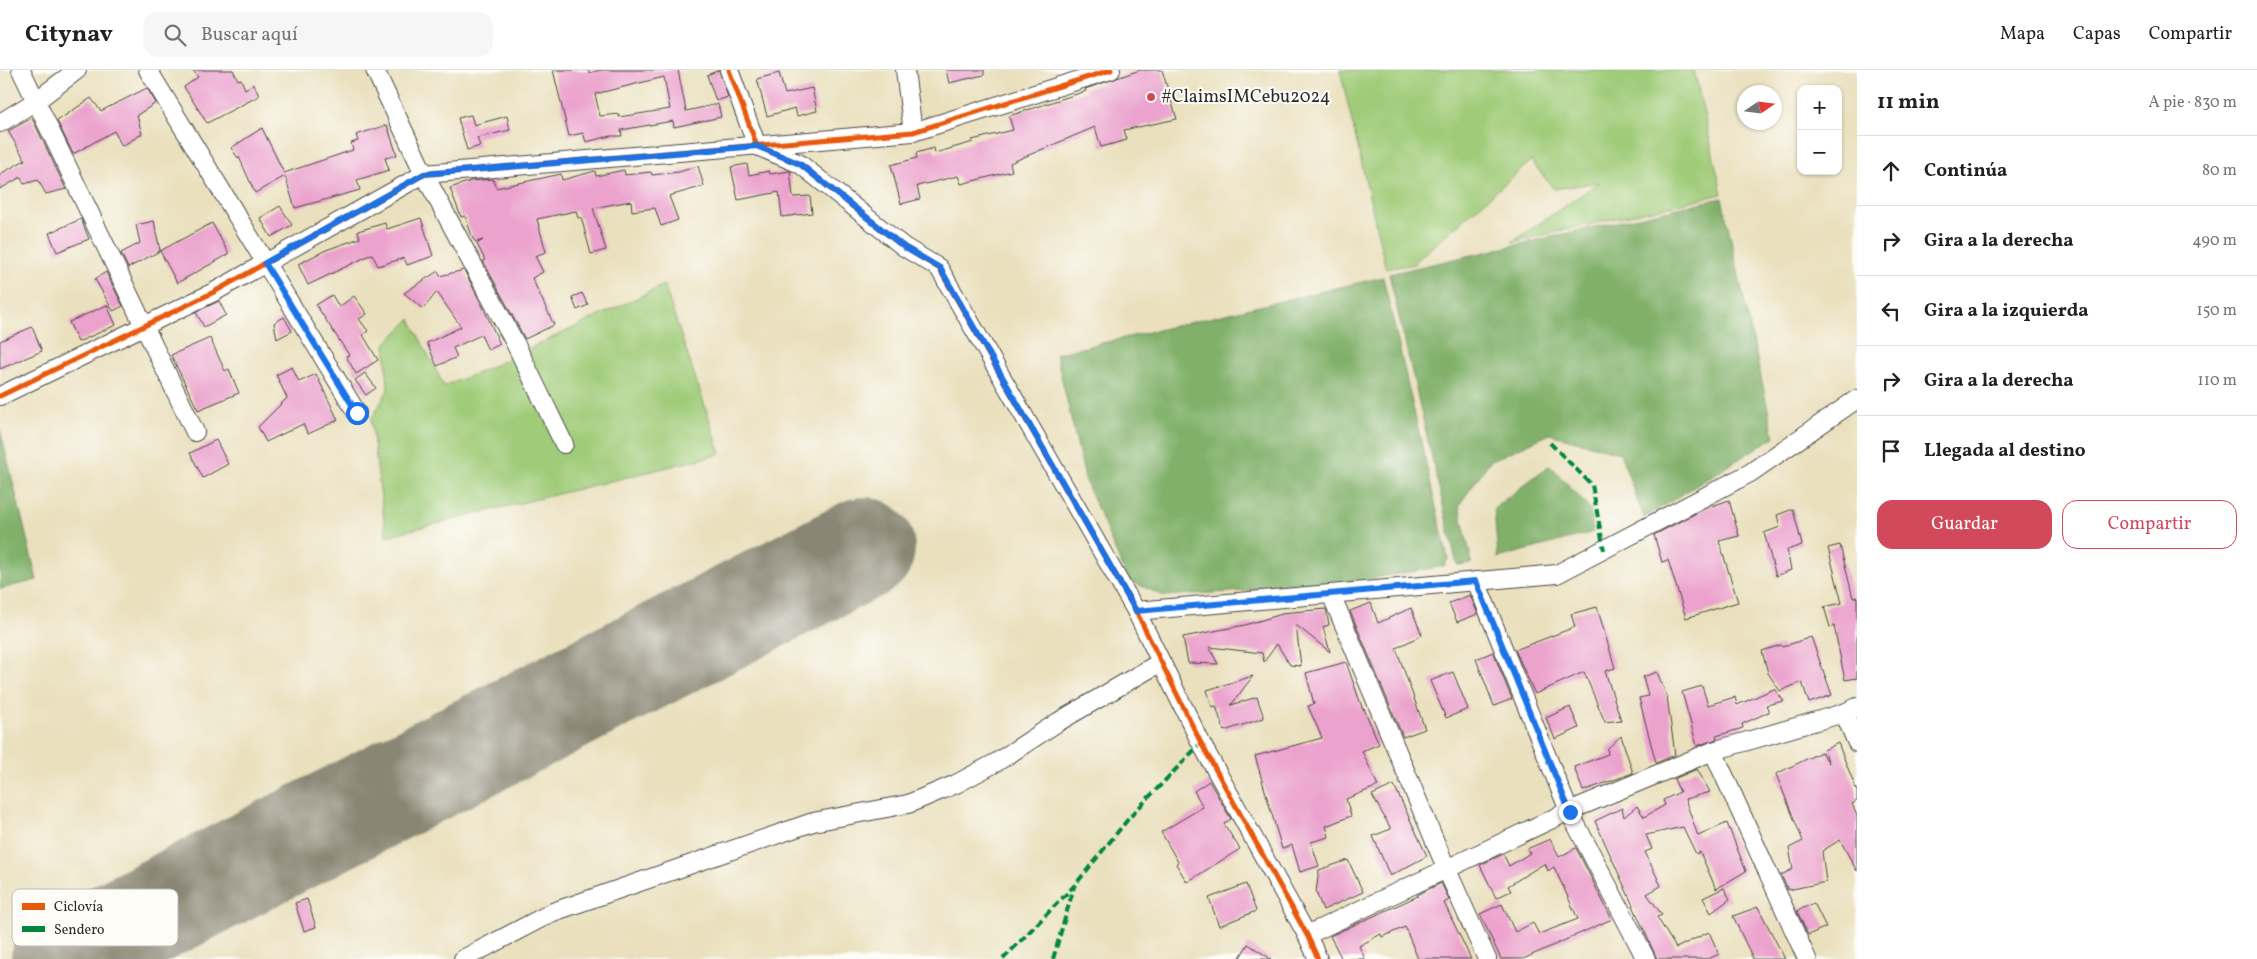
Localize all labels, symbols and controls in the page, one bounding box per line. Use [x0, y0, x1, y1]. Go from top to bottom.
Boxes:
search box [143, 12, 493, 57]
text: Citynav [25, 18, 113, 52]
icon: search [161, 21, 189, 49]
text: Buscar aquí [201, 22, 298, 48]
text: Mapa [2000, 22, 2045, 47]
text: Capas [2073, 22, 2121, 47]
text: Compartir [2149, 22, 2232, 47]
place label: #ClaimsIMCebu2024 [1161, 85, 1330, 110]
north arrow [1737, 85, 1782, 130]
map controls [1797, 85, 1842, 175]
button: + [1797, 85, 1842, 130]
text: 11 min [1877, 88, 1940, 117]
marker: #ClaimsIMCebu2024 [1145, 91, 1157, 103]
text: A pie · 830 m [2148, 92, 2237, 114]
button: − [1797, 130, 1842, 175]
icon: ahead [1877, 157, 1905, 185]
text: Continúa [1924, 158, 2007, 184]
text: 80 m [2202, 160, 2237, 182]
icon: right [1877, 227, 1905, 255]
text: Gira a la derecha [1924, 228, 2074, 254]
text: 490 m [2192, 230, 2237, 252]
icon: left [1877, 297, 1905, 325]
text: Gira a la izquierda [1924, 298, 2089, 324]
text: 150 m [2196, 300, 2237, 322]
icon: right [1877, 367, 1905, 395]
text: Gira a la derecha [1924, 368, 2074, 394]
text: 110 m [2198, 370, 2237, 392]
route start [346, 402, 369, 425]
icon: arrive [1877, 437, 1905, 465]
text: Llegada al destino [1924, 438, 2086, 464]
button: Guardar [1877, 500, 2052, 549]
button: Compartir [2062, 500, 2237, 549]
route end [1559, 801, 1582, 824]
legend [12, 889, 178, 946]
text: Ciclovía [54, 898, 103, 917]
text: Sendero [54, 921, 105, 940]

